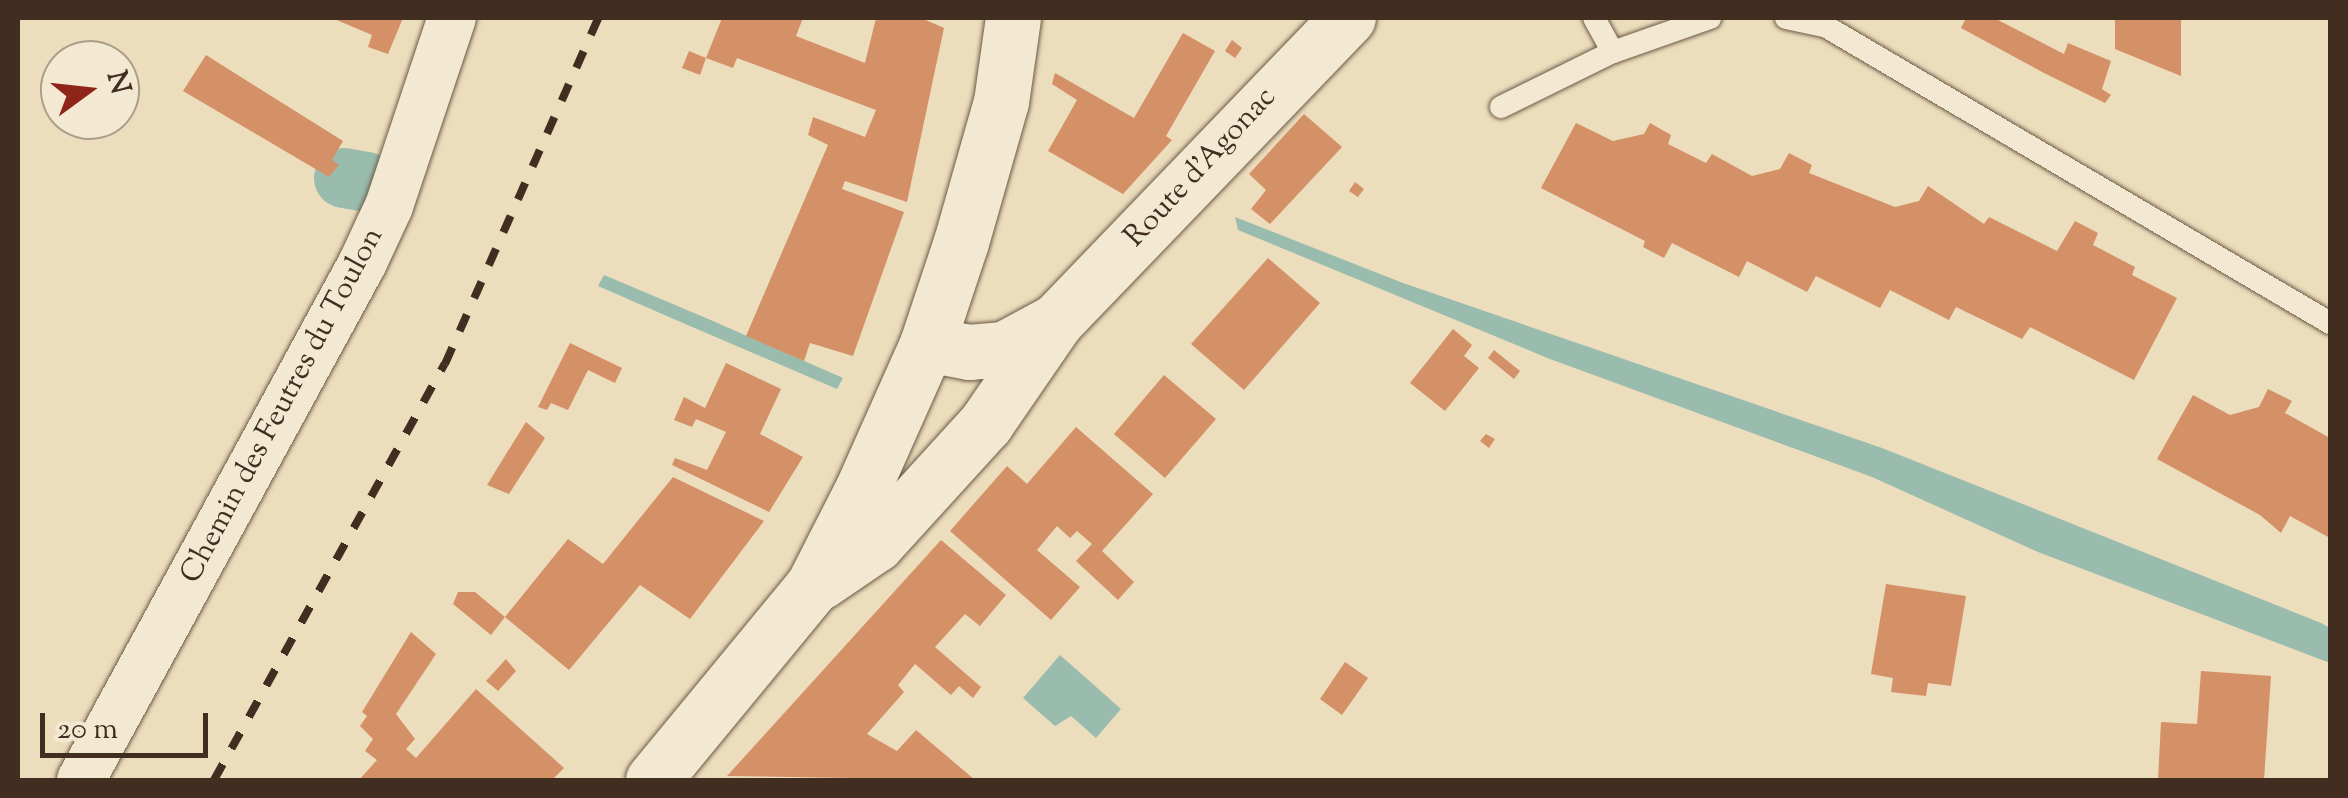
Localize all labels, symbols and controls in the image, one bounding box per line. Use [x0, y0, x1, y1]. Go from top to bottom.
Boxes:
north arrow [40, 40, 140, 140]
text: N [95, 67, 139, 99]
street label: Route d'Agonac [1118, 81, 1284, 255]
street label: Chemin des Feutres du Toulon [174, 222, 392, 590]
scale bar [45, 693, 212, 755]
text: 20 m [57, 709, 118, 752]

